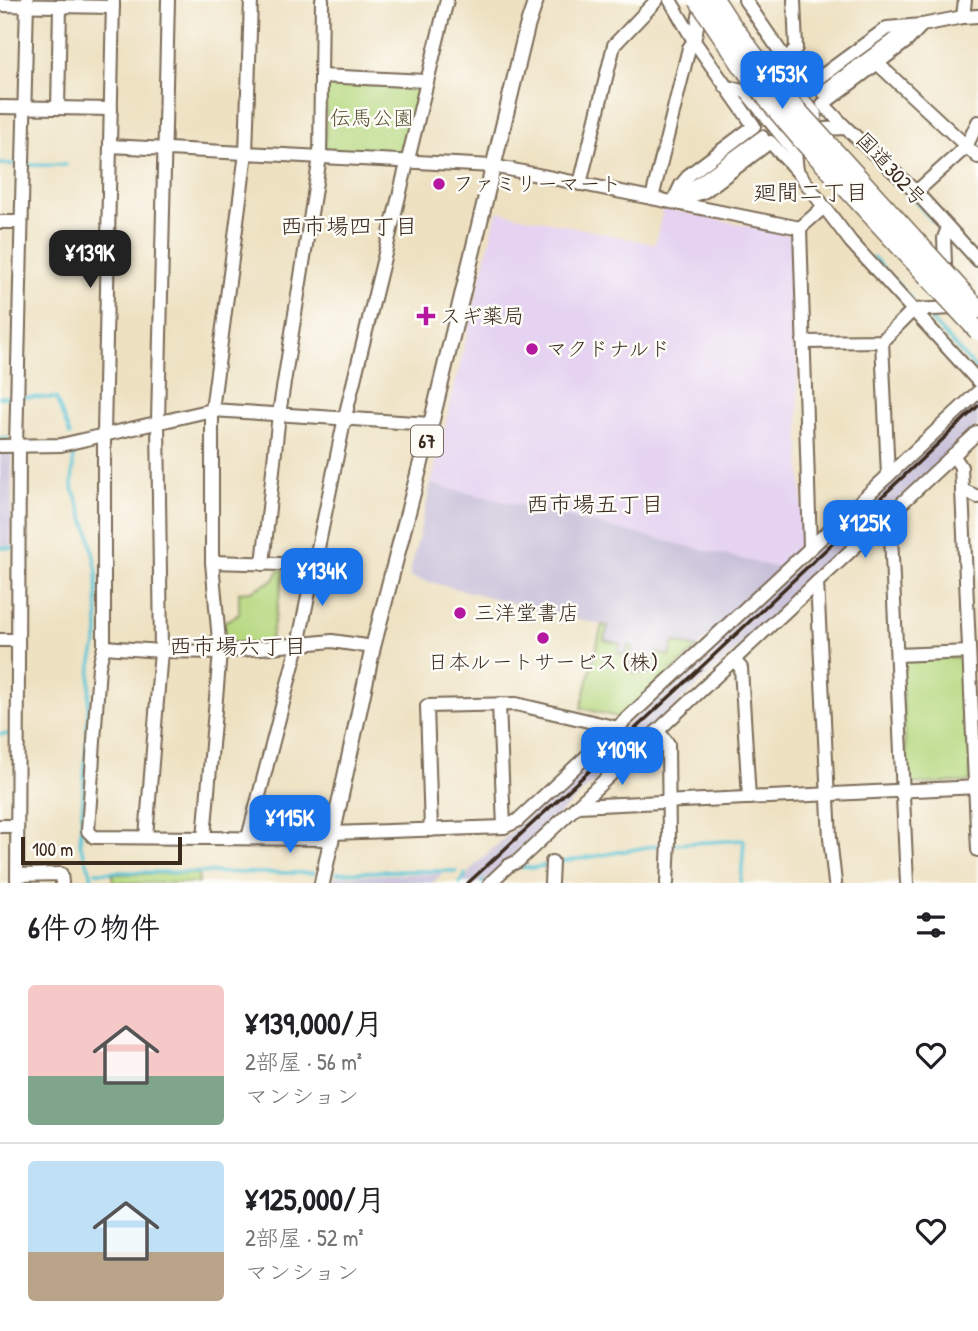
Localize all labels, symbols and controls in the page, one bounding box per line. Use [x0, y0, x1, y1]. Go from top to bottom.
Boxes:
pin: ¥153K [733, 52, 831, 111]
text: ¥153K [756, 58, 808, 89]
park label: 伝馬公園 [330, 103, 414, 132]
street label: 国道302号 [850, 125, 933, 212]
place label: ファミリーマート [453, 169, 621, 198]
marker: ファミリーマート [431, 176, 447, 192]
district label: 廻間二丁目 [754, 176, 869, 207]
district label: 西市場四丁目 [280, 210, 418, 241]
pin: ¥139K [41, 230, 139, 290]
text: ¥139K [65, 237, 115, 268]
place label: スギ薬局 [440, 301, 524, 330]
marker: スギ薬局 [418, 308, 434, 324]
place label: マクドナルド [546, 334, 670, 363]
marker: マクドナルド [524, 341, 540, 357]
road number: 67 [411, 426, 443, 456]
district label: 西市場五丁目 [526, 488, 664, 519]
pin: ¥125K [816, 500, 914, 560]
text: ¥125K [839, 507, 891, 538]
pin: ¥134K [273, 548, 371, 608]
text: ¥134K [297, 555, 347, 586]
place label: 三洋堂書店 [474, 598, 579, 627]
marker: 三洋堂書店 [452, 605, 468, 621]
district label: 西市場六丁目 [169, 630, 307, 661]
marker: 日本ルートサービス (株) [535, 630, 551, 646]
place label: 日本ルートサービス (株) [428, 647, 658, 676]
pin: ¥109K [573, 728, 671, 787]
text: ¥109K [597, 734, 647, 765]
pin: ¥115K [241, 796, 339, 855]
text: ¥115K [265, 802, 315, 833]
scale bar [21, 834, 182, 866]
text: 100 m [32, 836, 73, 862]
icon: filters [912, 906, 950, 944]
text: 6件の物件 [28, 907, 160, 947]
text: ¥139,000/月 [245, 1003, 383, 1043]
icon: home [84, 1013, 168, 1097]
icon: heart [912, 1036, 950, 1074]
text: 2部屋 · 56 m² [245, 1046, 362, 1077]
text: マンション [245, 1080, 359, 1111]
text: ¥125,000/月 [245, 1179, 386, 1219]
icon: home [84, 1189, 168, 1273]
icon: heart [912, 1212, 950, 1250]
text: 2部屋 · 52 m² [245, 1222, 364, 1253]
text: マンション [245, 1256, 359, 1287]

